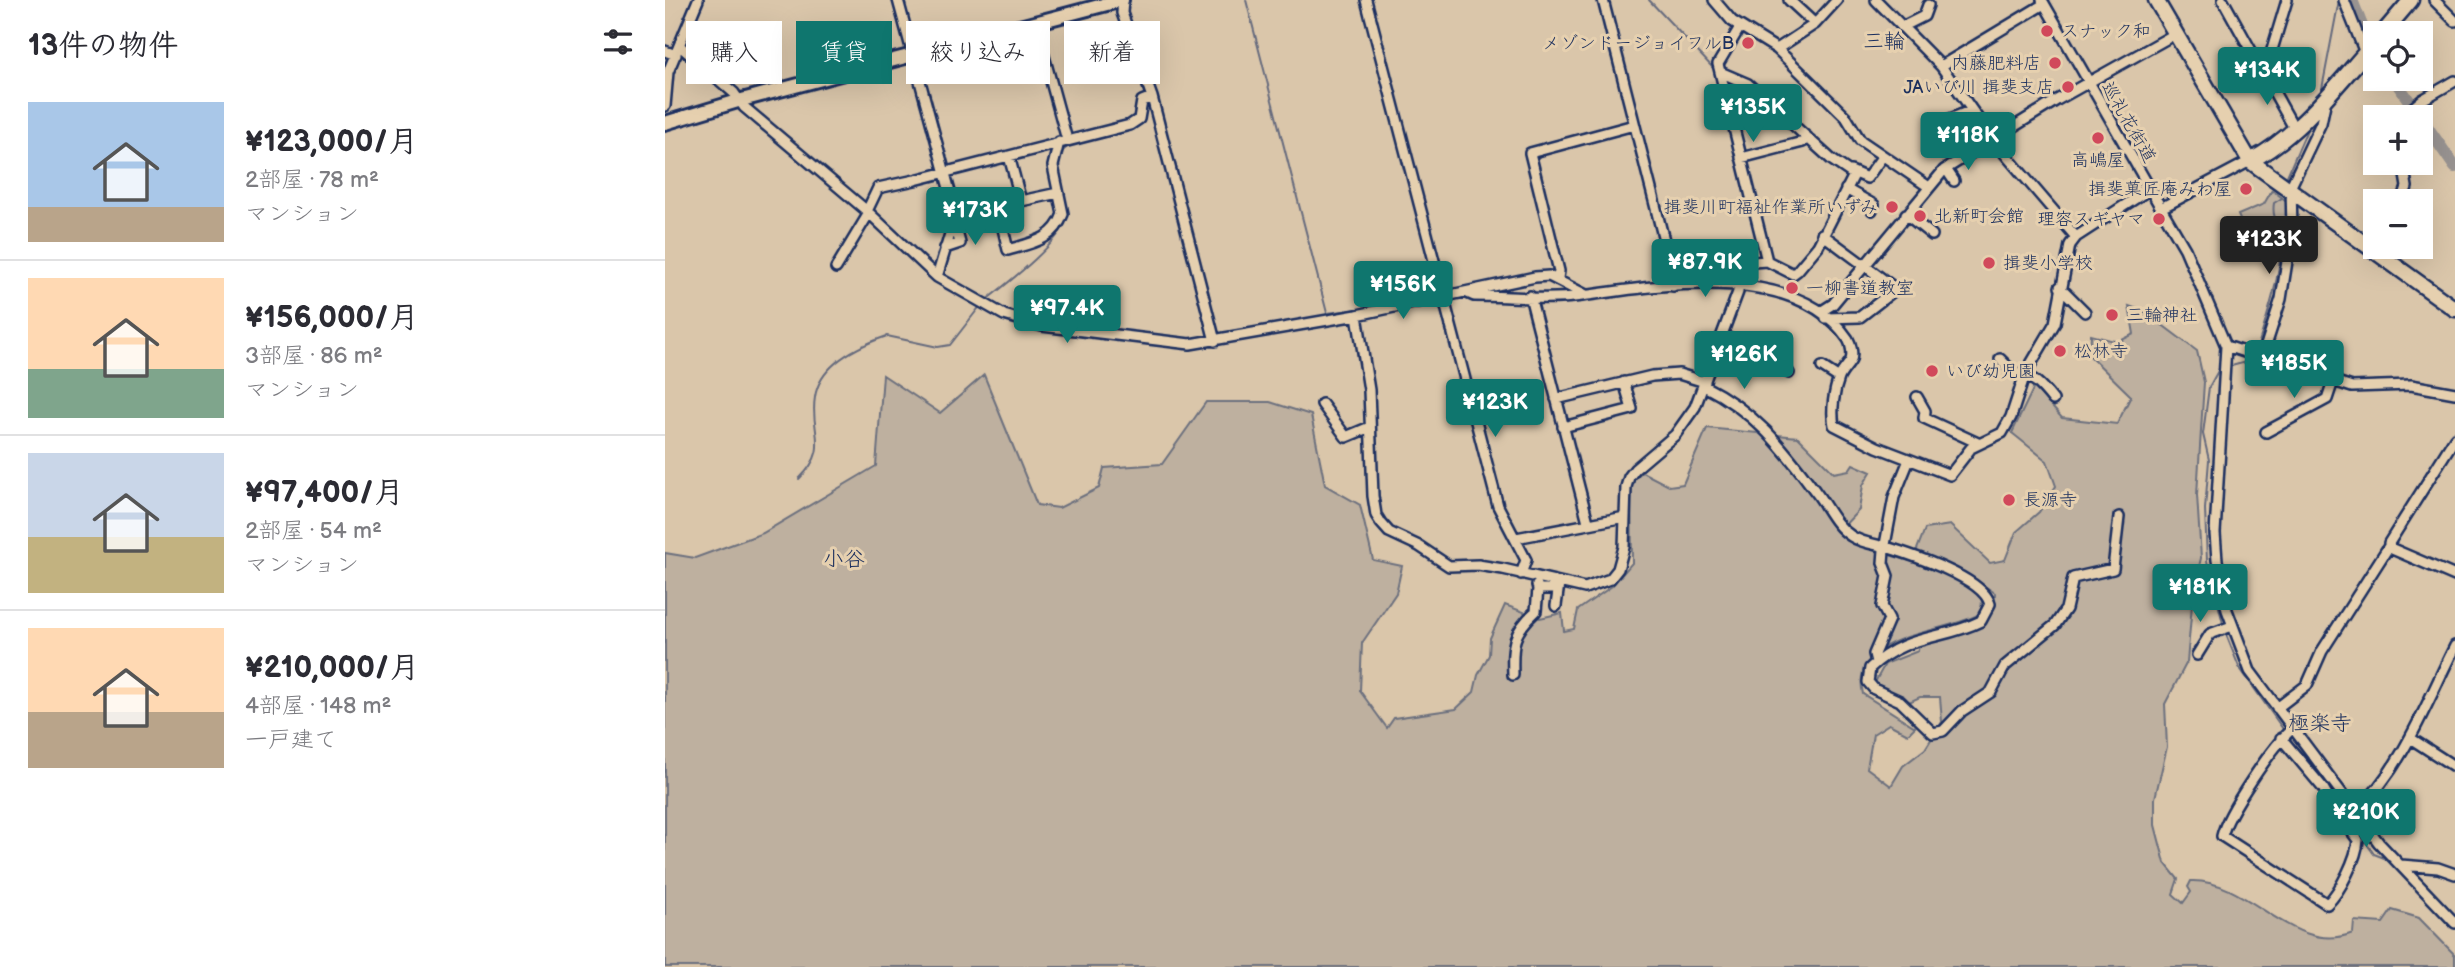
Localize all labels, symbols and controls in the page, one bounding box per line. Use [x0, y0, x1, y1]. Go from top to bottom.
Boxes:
chip: 購入 [686, 21, 782, 84]
chip: 賃貸 [796, 21, 892, 84]
chip: 絞り込み [906, 21, 1050, 84]
chip: 新着 [1064, 21, 1160, 84]
place label: スナック和 [2061, 21, 2151, 42]
map controls [2363, 21, 2433, 259]
button: locate [2363, 21, 2433, 91]
icon: filters [599, 23, 637, 61]
marker: スナック和 [2039, 23, 2055, 39]
text: 13件の物件 [28, 28, 178, 64]
district label: 三輪 [1863, 29, 1905, 54]
place label: メゾンドージョイフルB [1542, 33, 1734, 54]
marker: メゾンドージョイフルB [1740, 35, 1756, 51]
pin: ¥134K [2218, 48, 2316, 107]
place label: 内藤肥料店 [1951, 53, 2041, 74]
marker: 内藤肥料店 [2047, 55, 2063, 71]
text: ¥134K [2234, 56, 2300, 84]
place label: JAいび川 揖斐支店 [1904, 77, 2054, 98]
street label: 巡礼花街道 [2097, 78, 2160, 166]
marker: JAいび川 揖斐支店 [2060, 79, 2076, 95]
pin: ¥135K [1704, 85, 1802, 144]
text: ¥135K [1720, 93, 1786, 121]
button: + [2363, 105, 2433, 175]
pin: ¥118K [1919, 113, 2017, 172]
text: ¥118K [1937, 121, 1999, 149]
text: ¥123,000/月 [245, 124, 418, 160]
icon: home [84, 130, 168, 214]
marker: 高嶋屋 [2090, 130, 2106, 146]
place label: 高嶋屋 [2071, 150, 2125, 171]
text: 2部屋 · 78 m² [245, 166, 379, 194]
place label: 揖斐菓匠庵みわ屋 [2088, 179, 2232, 200]
marker: 揖斐菓匠庵みわ屋 [2238, 181, 2254, 197]
pin: ¥173K [926, 188, 1024, 247]
button: − [2363, 189, 2433, 259]
text: ¥173K [942, 196, 1008, 224]
place label: 揖斐川町福祉作業所いずみ [1663, 197, 1878, 218]
marker: 揖斐川町福祉作業所いずみ [1884, 199, 1900, 215]
text: マンション [245, 200, 359, 228]
place label: 北新町会館 [1934, 206, 2024, 227]
marker: 北新町会館 [1912, 208, 1928, 224]
place label: 理容スギヤマ [2037, 209, 2145, 230]
marker: 理容スギヤマ [2151, 211, 2167, 227]
pin: ¥123K [2220, 216, 2318, 276]
text: ¥123K [2236, 225, 2302, 253]
pin: ¥87.9K [1648, 240, 1762, 299]
text: ¥87.9K [1668, 248, 1742, 276]
place label: 揖斐小学校 [2003, 253, 2093, 274]
marker: 揖斐小学校 [1981, 255, 1997, 271]
pin: ¥156K [1354, 262, 1452, 321]
text: ¥156K [1370, 270, 1436, 298]
place label: 一柳書道教室 [1806, 278, 1914, 299]
marker: 一柳書道教室 [1784, 280, 1800, 296]
pin: ¥97.4K [1010, 286, 1124, 345]
text: ¥97.4K [1030, 294, 1104, 322]
text: ¥156,000/月 [245, 300, 419, 336]
place label: 三輪神社 [2126, 305, 2198, 326]
icon: home [84, 306, 168, 390]
marker: 三輪神社 [2104, 307, 2120, 323]
pin: ¥126K [1695, 332, 1793, 391]
text: ¥126K [1710, 340, 1778, 368]
pin: ¥185K [2245, 340, 2343, 400]
place label: 松林寺 [2074, 341, 2128, 362]
text: 3部屋 · 86 m² [245, 342, 383, 370]
marker: 松林寺 [2052, 343, 2068, 359]
text: ¥185K [2261, 349, 2327, 377]
place label: いび幼児園 [1946, 361, 2036, 382]
marker: いび幼児園 [1924, 363, 1940, 379]
text: マンション [245, 376, 359, 404]
pin: ¥123K [1446, 380, 1544, 439]
text: ¥123K [1462, 388, 1528, 416]
text: ¥97,400/月 [245, 475, 404, 511]
icon: home [84, 481, 168, 565]
place label: 長源寺 [2023, 490, 2077, 511]
marker: 長源寺 [2001, 492, 2017, 508]
text: 2部屋 · 54 m² [245, 517, 382, 545]
district label: 小谷 [823, 547, 865, 572]
text: マンション [245, 551, 359, 579]
pin: ¥181K [2151, 564, 2249, 624]
text: ¥181K [2169, 573, 2231, 601]
text: ¥210,000/月 [245, 650, 419, 686]
icon: home [84, 656, 168, 740]
text: 4部屋 · 148 m² [245, 692, 392, 720]
district label: 極楽寺 [2289, 711, 2352, 736]
text: 一戸建て [245, 726, 337, 754]
pin: ¥210K [2317, 790, 2415, 849]
text: ¥210K [2332, 798, 2400, 826]

